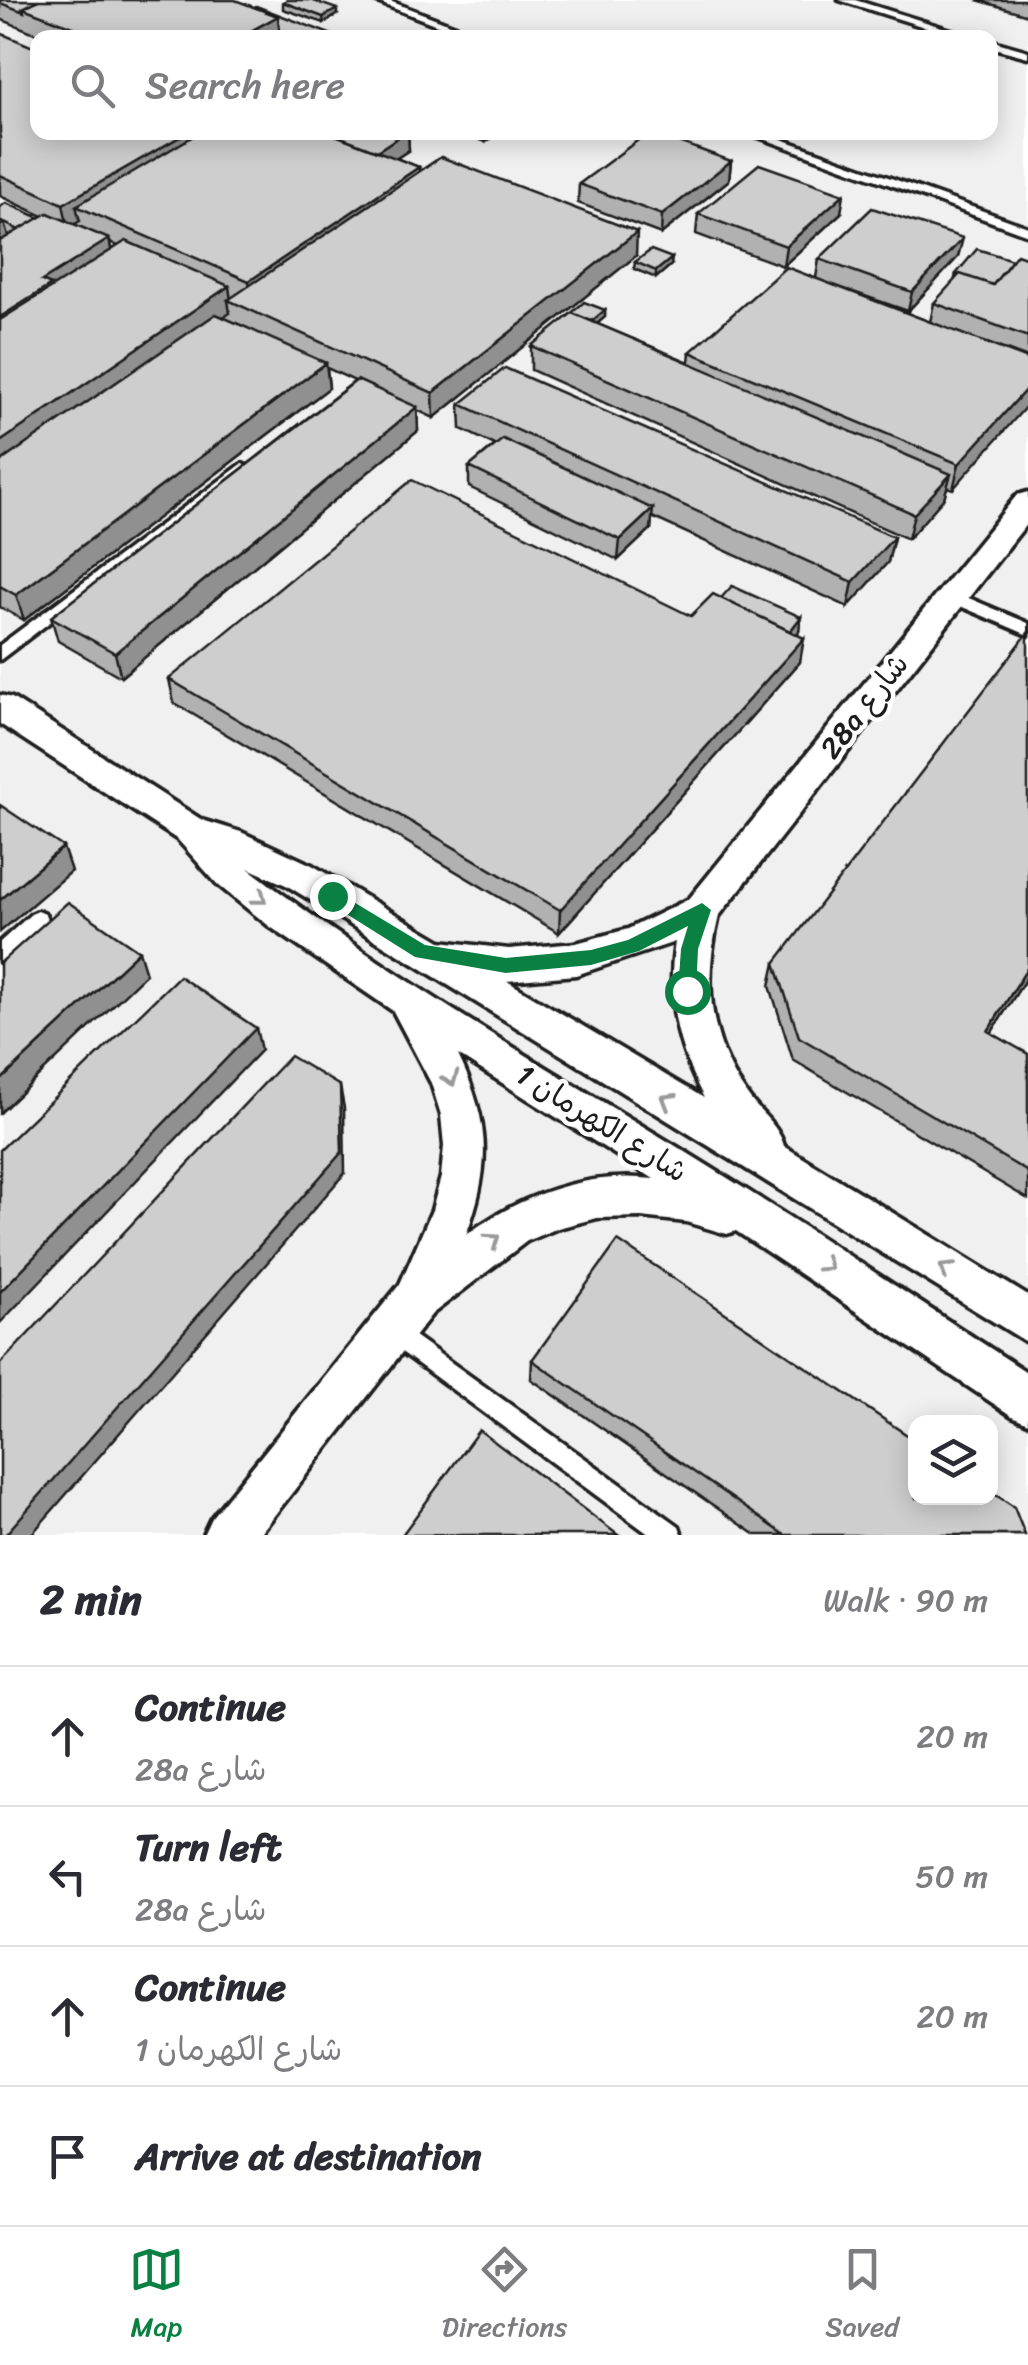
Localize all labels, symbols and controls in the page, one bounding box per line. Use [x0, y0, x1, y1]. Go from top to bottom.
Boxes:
search box [30, 30, 998, 140]
text: Search here [145, 52, 345, 119]
icon: search [65, 58, 120, 113]
street label: 28a شارع [805, 641, 923, 771]
route end [310, 874, 356, 920]
one-way arrow [248, 886, 266, 904]
route start [665, 969, 711, 1015]
street label: شارع الكهرمان 1 [505, 1049, 699, 1197]
one-way arrow [439, 1069, 459, 1087]
one-way arrow [661, 1093, 679, 1112]
one-way arrow [482, 1234, 501, 1252]
one-way arrow [814, 1253, 833, 1271]
one-way arrow [938, 1263, 956, 1282]
map controls [908, 1415, 998, 1505]
button: layers [908, 1415, 998, 1505]
text: 2 min [40, 1563, 142, 1637]
text: Walk · 90 m [823, 1572, 988, 1629]
text: Continue [135, 1674, 286, 1741]
text: 20 m [916, 1708, 988, 1765]
icon: ahead [40, 1709, 95, 1764]
text: 28a شارع [135, 1741, 266, 1798]
text: Turn left [135, 1814, 281, 1881]
text: 50 m [915, 1848, 988, 1905]
icon: left [40, 1849, 95, 1904]
text: 28a شارع [135, 1881, 266, 1938]
text: Continue [135, 1954, 286, 2021]
text: 20 m [916, 1988, 988, 2045]
icon: ahead [40, 1989, 95, 2044]
text: شارع الكهرمان 1 [135, 2021, 342, 2078]
text: Arrive at destination [135, 2123, 482, 2190]
icon: arrive [40, 2129, 95, 2184]
tab: Map [129, 2242, 184, 2351]
tab: Directions [442, 2242, 567, 2351]
tab: Saved [825, 2242, 899, 2351]

